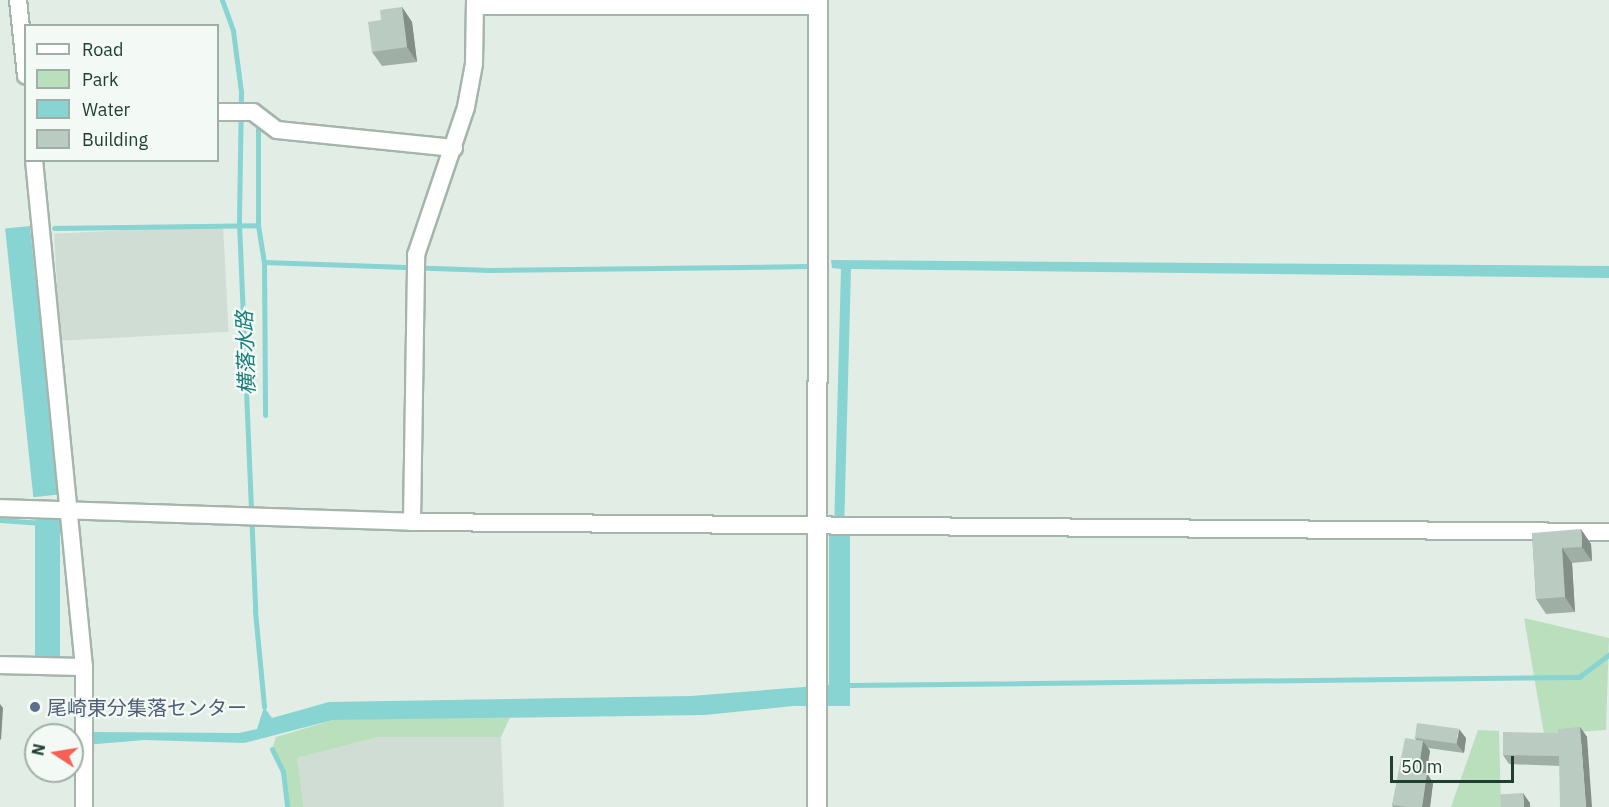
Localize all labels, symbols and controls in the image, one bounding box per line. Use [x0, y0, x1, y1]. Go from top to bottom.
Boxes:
legend [24, 24, 219, 162]
text: Road [82, 38, 123, 61]
text: Park [82, 68, 118, 91]
text: Water [82, 98, 130, 121]
text: Building [82, 128, 148, 151]
water label: 横落水路 [231, 311, 259, 395]
place label: 尾崎東分集落センター [47, 695, 247, 719]
marker: 尾崎東分集落センター [28, 700, 42, 714]
north arrow [24, 723, 84, 783]
text: N [27, 742, 49, 757]
scale bar [1393, 744, 1518, 782]
text: 50 m [1401, 755, 1443, 778]

